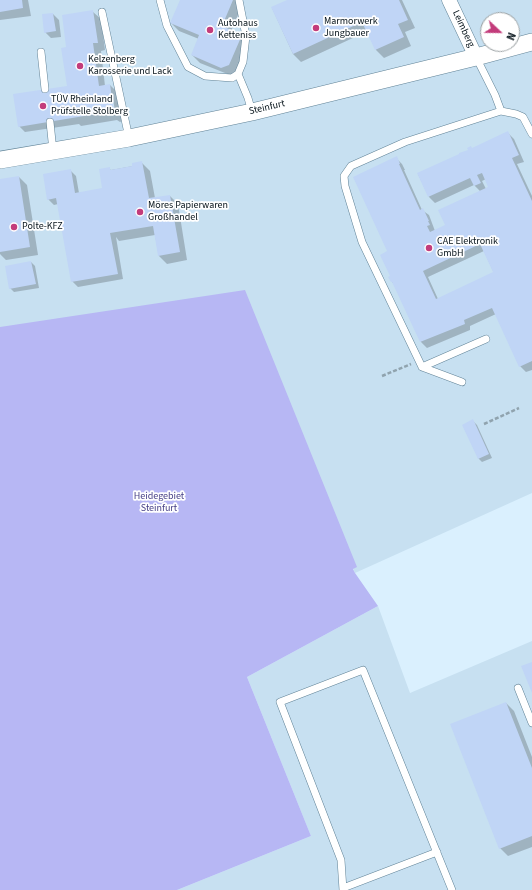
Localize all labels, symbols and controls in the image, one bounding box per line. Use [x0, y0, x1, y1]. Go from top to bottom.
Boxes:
street label: Leimberg [449, 9, 477, 49]
north arrow [480, 12, 520, 52]
place label: Marmorwerk Jungbauer [324, 16, 378, 40]
place label: Autohaus Ketteniss [218, 18, 258, 42]
marker: Marmorwerk Jungbauer [311, 23, 321, 33]
marker: Autohaus Ketteniss [205, 25, 215, 35]
text: N [502, 30, 519, 43]
place label: Kelzenberg Karosserie und Lack [88, 54, 172, 78]
marker: Kelzenberg Karosserie und Lack [75, 61, 85, 71]
place label: TÜV Rheinland Prüfstelle Stolberg [51, 94, 128, 118]
street label: Steinfurt [248, 98, 286, 118]
marker: TÜV Rheinland Prüfstelle Stolberg [38, 101, 48, 111]
place label: Möres Papierwaren Großhandel [148, 200, 228, 224]
marker: Möres Papierwaren Großhandel [135, 207, 145, 217]
place label: Polte-KFZ [22, 221, 63, 233]
marker: Polte-KFZ [9, 222, 19, 232]
place label: CAE Elektronik GmbH [437, 236, 498, 260]
marker: CAE Elektronik GmbH [424, 243, 434, 253]
park label: Heidegebiet Steinfurt [134, 491, 184, 514]

